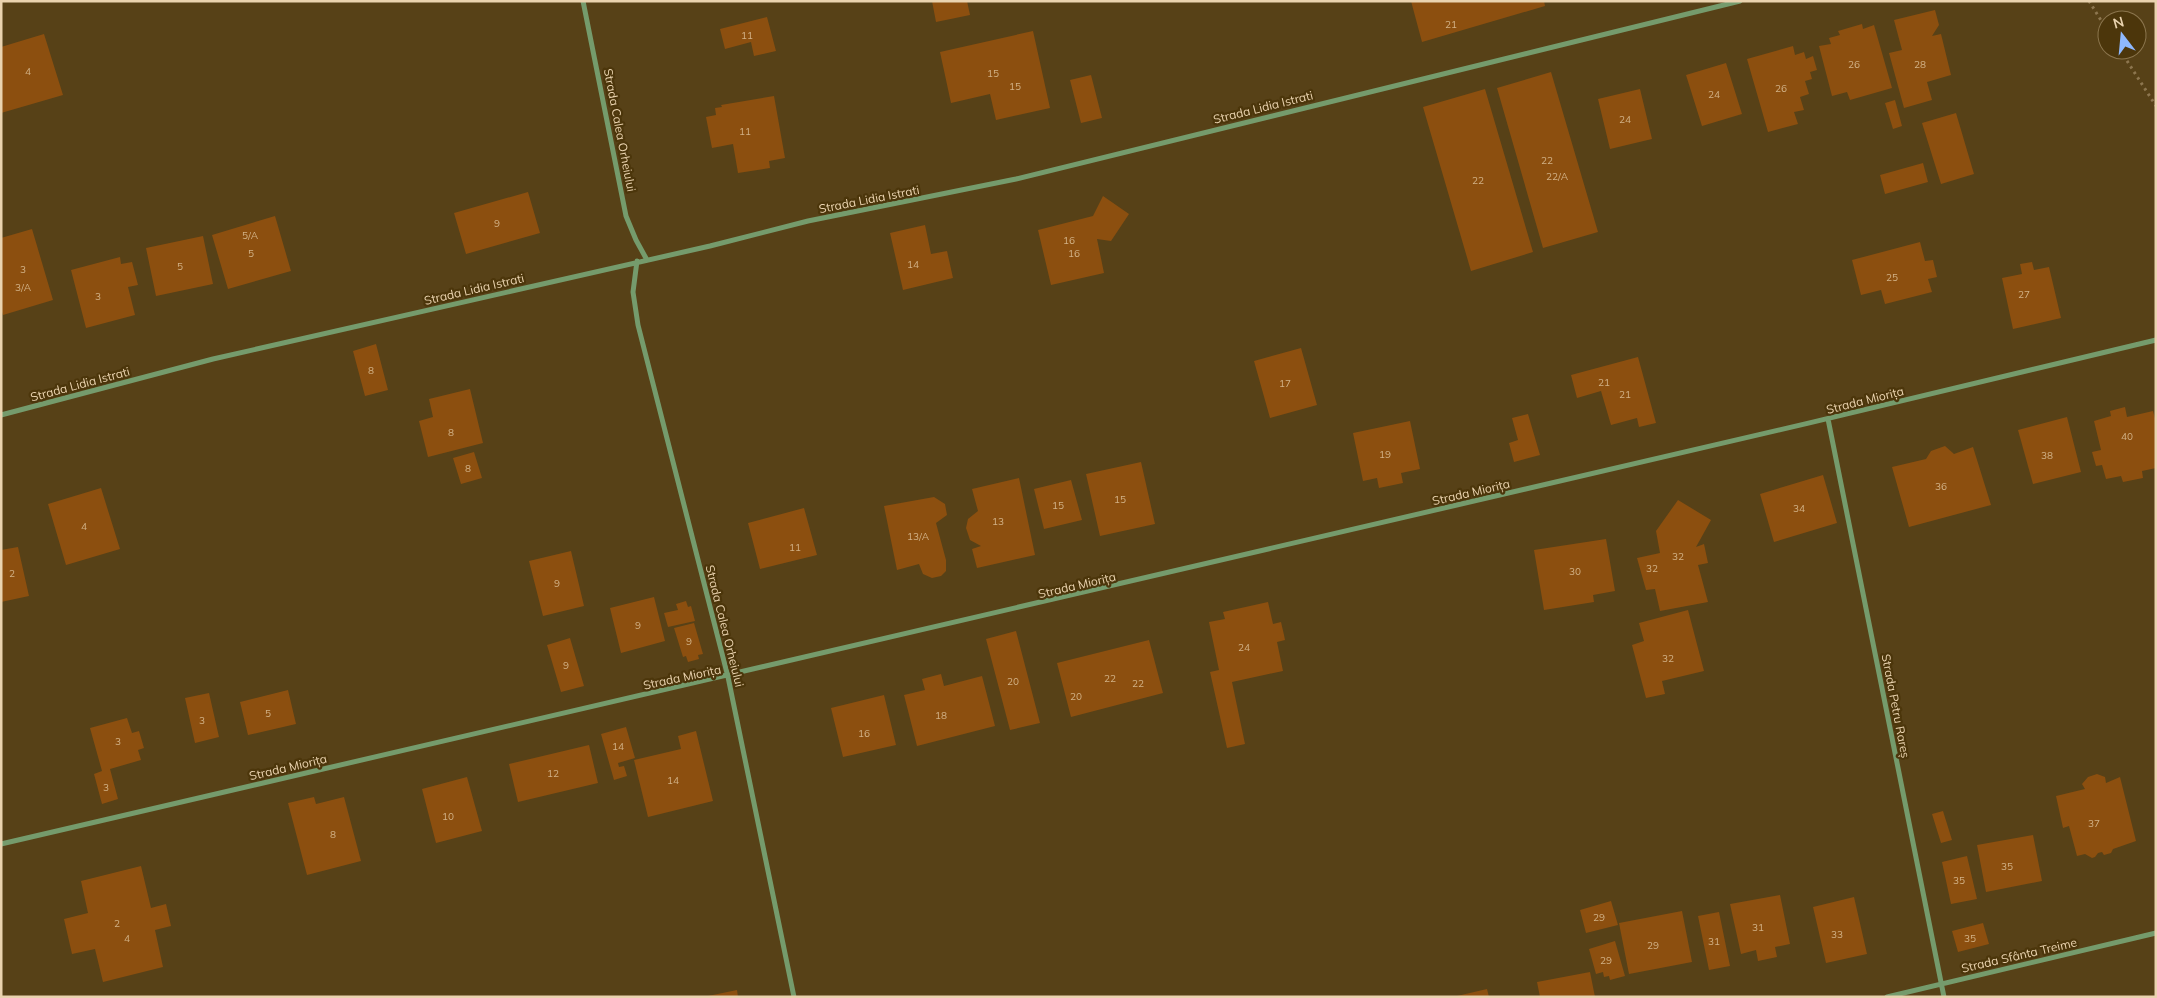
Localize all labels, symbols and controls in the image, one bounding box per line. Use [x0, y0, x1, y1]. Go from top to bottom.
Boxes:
north arrow [2097, 10, 2147, 60]
text: N [2111, 12, 2126, 33]
house number: 21 [1445, 18, 1457, 31]
house number: 11 [741, 29, 753, 42]
house number: 26 [1848, 58, 1860, 71]
house number: 28 [1914, 58, 1926, 71]
house number: 4 [25, 65, 31, 78]
street label: Strada Calea Orheiului [601, 67, 639, 193]
house number: 15 [987, 67, 999, 80]
house number: 15 [1009, 80, 1021, 93]
house number: 26 [1775, 82, 1787, 95]
street label: Strada Lidia Istrati [1212, 87, 1315, 127]
house number: 24 [1708, 88, 1720, 101]
house number: 24 [1619, 113, 1631, 126]
house number: 11 [739, 125, 751, 138]
house number: 22 [1541, 154, 1553, 167]
house number: 22/A [1546, 170, 1569, 183]
house number: 22 [1472, 174, 1484, 187]
street label: Strada Lidia Istrati [817, 182, 921, 216]
house number: 9 [494, 217, 500, 230]
house number: 5/A [242, 229, 259, 242]
house number: 16 [1063, 234, 1075, 247]
house number: 5 [248, 247, 254, 260]
house number: 16 [1068, 247, 1080, 260]
house number: 14 [907, 258, 919, 271]
house number: 5 [177, 260, 183, 273]
house number: 3 [20, 263, 26, 276]
street label: Strada Lidia Istrati [423, 270, 526, 308]
house number: 25 [1886, 271, 1898, 284]
house number: 3/A [15, 281, 32, 294]
house number: 27 [2018, 288, 2030, 301]
house number: 3 [95, 290, 101, 303]
street label: Strada Lidia Istrati [29, 363, 131, 404]
house number: 8 [368, 364, 374, 377]
house number: 21 [1598, 376, 1610, 389]
house number: 17 [1279, 377, 1291, 390]
street label: Strada Miorița [1825, 383, 1906, 418]
house number: 21 [1619, 388, 1631, 401]
house number: 8 [448, 426, 454, 439]
house number: 40 [2121, 430, 2133, 443]
house number: 19 [1379, 448, 1391, 461]
house number: 38 [2041, 449, 2053, 462]
house number: 8 [465, 462, 471, 475]
street label: Strada Miorița [1431, 476, 1512, 509]
house number: 36 [1935, 480, 1947, 493]
house number: 15 [1114, 493, 1126, 506]
house number: 15 [1052, 499, 1064, 512]
house number: 34 [1793, 502, 1805, 515]
house number: 13 [992, 515, 1004, 528]
house number: 4 [81, 520, 87, 533]
house number: 13/A [907, 530, 930, 543]
house number: 11 [789, 541, 801, 554]
house number: 32 [1672, 550, 1684, 563]
house number: 32 [1646, 562, 1658, 575]
street label: Strada Calea Orheiului [703, 563, 747, 689]
house number: 30 [1569, 565, 1581, 578]
house number: 2 [9, 567, 15, 580]
street label: Strada Miorița [1037, 569, 1118, 602]
house number: 9 [554, 577, 560, 590]
house number: 9 [635, 619, 641, 632]
house number: 9 [686, 635, 692, 648]
house number: 24 [1238, 641, 1250, 654]
house number: 32 [1662, 652, 1674, 665]
street label: Strada Petru Rareș [1878, 653, 1913, 759]
house number: 9 [563, 659, 569, 672]
street label: Strada Miorița [642, 661, 723, 694]
house number: 22 [1104, 672, 1116, 685]
house number: 20 [1007, 675, 1019, 688]
house number: 22 [1132, 677, 1144, 690]
house number: 20 [1070, 690, 1082, 703]
house number: 5 [265, 707, 271, 720]
house number: 18 [935, 709, 947, 722]
house number: 3 [199, 714, 205, 727]
house number: 16 [858, 727, 870, 740]
house number: 3 [115, 735, 121, 748]
house number: 14 [612, 740, 624, 753]
street label: Strada Miorița [248, 751, 329, 784]
house number: 12 [547, 767, 559, 780]
house number: 14 [667, 774, 679, 787]
house number: 3 [103, 781, 109, 794]
house number: 10 [442, 810, 454, 823]
house number: 37 [2088, 817, 2100, 830]
house number: 8 [330, 828, 336, 841]
house number: 35 [2001, 860, 2013, 873]
house number: 35 [1953, 874, 1965, 887]
house number: 29 [1593, 911, 1605, 924]
house number: 2 [114, 917, 120, 930]
house number: 31 [1752, 921, 1764, 934]
house number: 33 [1831, 928, 1843, 941]
house number: 4 [124, 932, 130, 945]
house number: 35 [1964, 932, 1976, 945]
street label: Strada Sfânta Treime [1960, 934, 2078, 976]
house number: 31 [1708, 935, 1720, 948]
house number: 29 [1647, 939, 1659, 952]
house number: 29 [1600, 954, 1612, 967]

